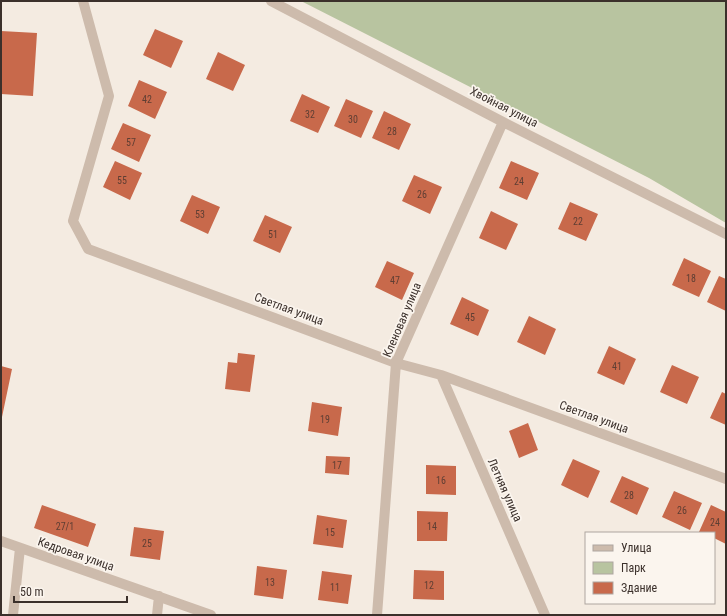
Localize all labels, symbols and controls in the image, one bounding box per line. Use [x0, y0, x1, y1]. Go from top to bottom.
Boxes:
street label: Хвойная улица [468, 84, 540, 130]
house number: 42 [142, 94, 152, 105]
house number: 32 [305, 109, 315, 120]
house number: 30 [348, 114, 358, 125]
house number: 28 [387, 126, 397, 137]
house number: 57 [126, 137, 136, 148]
house number: 55 [117, 175, 127, 186]
house number: 24 [514, 176, 524, 187]
house number: 26 [417, 189, 427, 200]
house number: 53 [195, 209, 205, 220]
house number: 22 [573, 216, 583, 227]
house number: 51 [268, 229, 278, 240]
house number: 18 [686, 273, 696, 284]
house number: 47 [390, 275, 400, 286]
street label: Кленовая улица [380, 280, 424, 360]
street label: Светлая улица [253, 290, 326, 328]
house number: 45 [465, 312, 475, 323]
house number: 41 [612, 361, 622, 372]
street label: Светлая улица [558, 398, 631, 436]
house number: 19 [320, 414, 330, 425]
street label: Летняя улица [485, 456, 525, 524]
house number: 17 [332, 460, 342, 471]
house number: 16 [436, 475, 446, 486]
house number: 28 [624, 490, 634, 501]
house number: 26 [677, 505, 687, 516]
house number: 24 [710, 517, 720, 528]
house number: 27/1 [56, 521, 74, 532]
house number: 14 [427, 521, 437, 532]
house number: 15 [325, 527, 335, 538]
legend [585, 532, 715, 604]
street label: Кедровая улица [36, 534, 116, 574]
house number: 25 [142, 538, 152, 549]
text: Улица [621, 541, 652, 555]
text: Парк [621, 561, 646, 575]
house number: 13 [265, 577, 275, 588]
scale bar [14, 578, 127, 604]
house number: 12 [424, 580, 434, 591]
text: Здание [621, 581, 658, 595]
house number: 11 [330, 582, 340, 593]
text: 50 m [20, 585, 44, 599]

